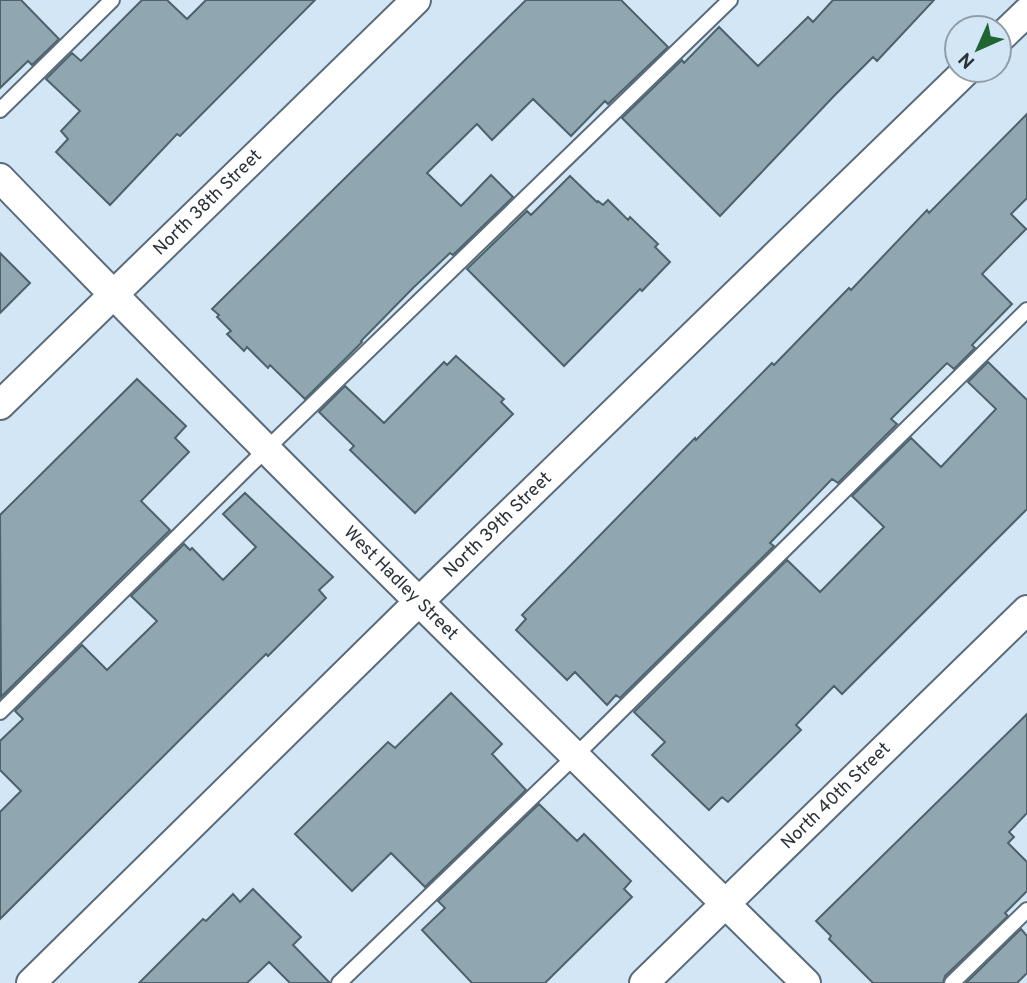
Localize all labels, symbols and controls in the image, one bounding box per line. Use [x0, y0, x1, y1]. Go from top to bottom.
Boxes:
north arrow [943, 14, 1013, 84]
text: N [954, 46, 981, 73]
street label: North 38th Street [149, 145, 267, 261]
street label: North 39th Street [439, 467, 557, 583]
street label: West Hadley Street [338, 521, 463, 645]
street label: North 40th Street [776, 738, 896, 855]

